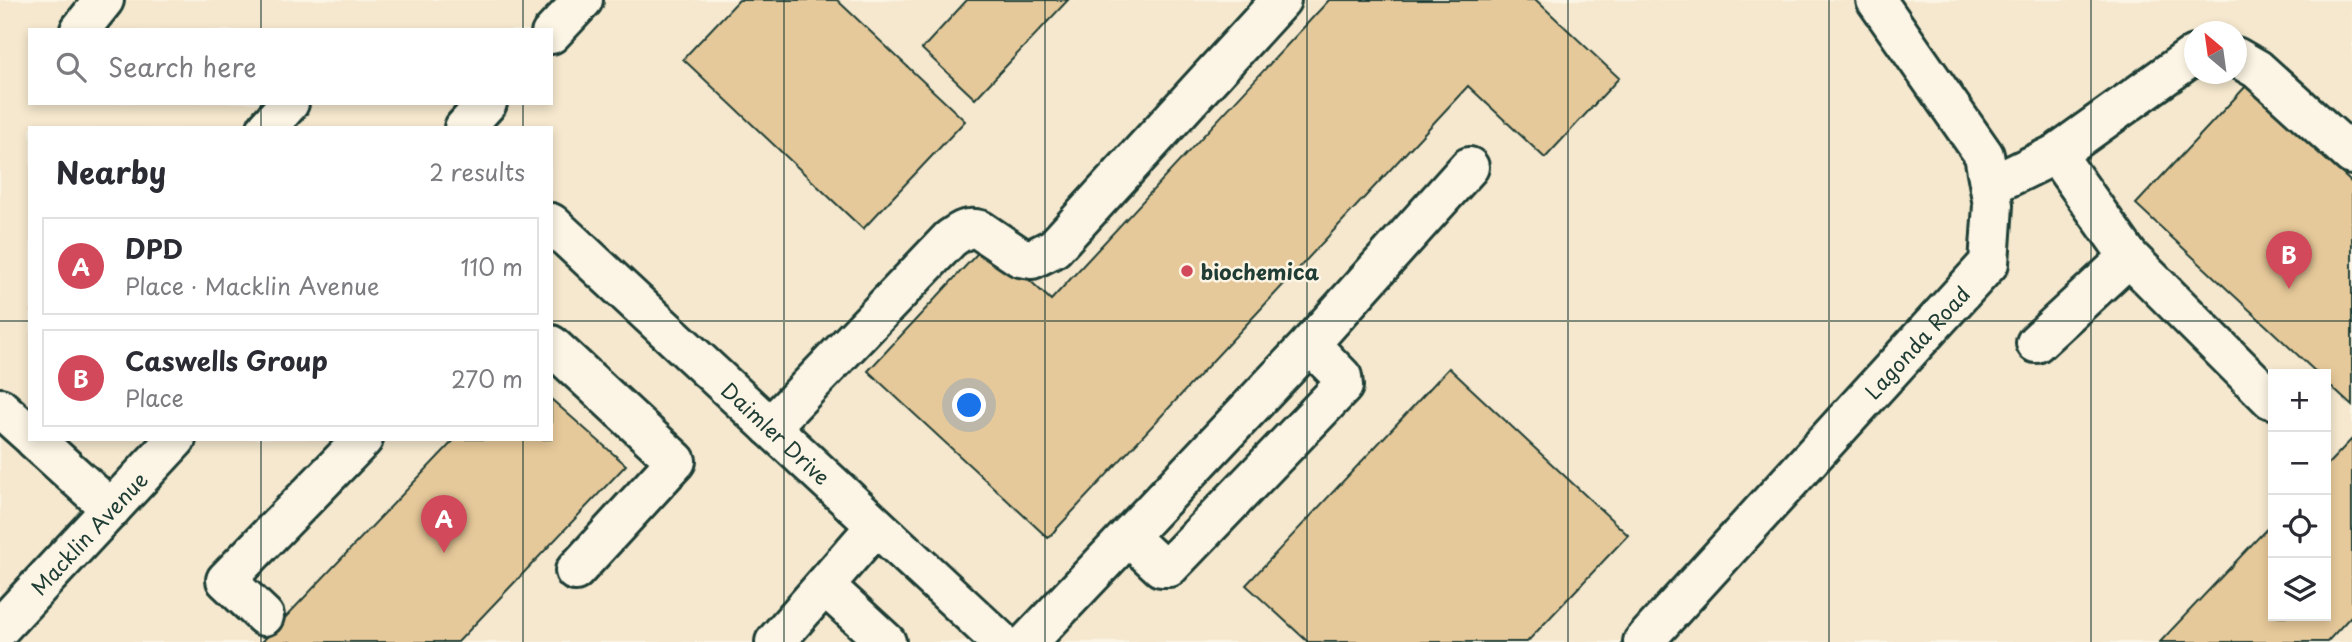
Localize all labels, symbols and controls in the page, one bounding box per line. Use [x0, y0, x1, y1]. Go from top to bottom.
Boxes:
north arrow [2184, 21, 2247, 84]
search box [28, 28, 553, 105]
text: Search here [108, 47, 257, 86]
icon: search [52, 48, 90, 86]
text: Nearby [56, 149, 166, 194]
text: 2 results [429, 154, 525, 189]
text: DPD [125, 229, 183, 268]
pin: B [2266, 231, 2312, 289]
text: A [72, 249, 90, 284]
text: 110 m [461, 249, 523, 284]
place label: biochemica [1201, 255, 1320, 287]
marker: biochemica [1179, 263, 1195, 279]
text: Place · Macklin Avenue [125, 268, 379, 303]
street label: Lagonda Road [1857, 278, 1977, 406]
text: Caswells Group [125, 341, 328, 380]
text: B [73, 361, 89, 396]
text: 270 m [451, 361, 523, 396]
map controls [2268, 369, 2331, 621]
button: + [2268, 369, 2331, 432]
street label: Daimler Drive [715, 374, 838, 492]
text: Place [125, 380, 184, 415]
your location [952, 388, 986, 422]
button: − [2268, 432, 2331, 495]
street label: Macklin Avenue [23, 464, 154, 602]
pin: A [421, 495, 467, 553]
button: locate [2268, 495, 2331, 558]
button: layers [2268, 558, 2331, 621]

